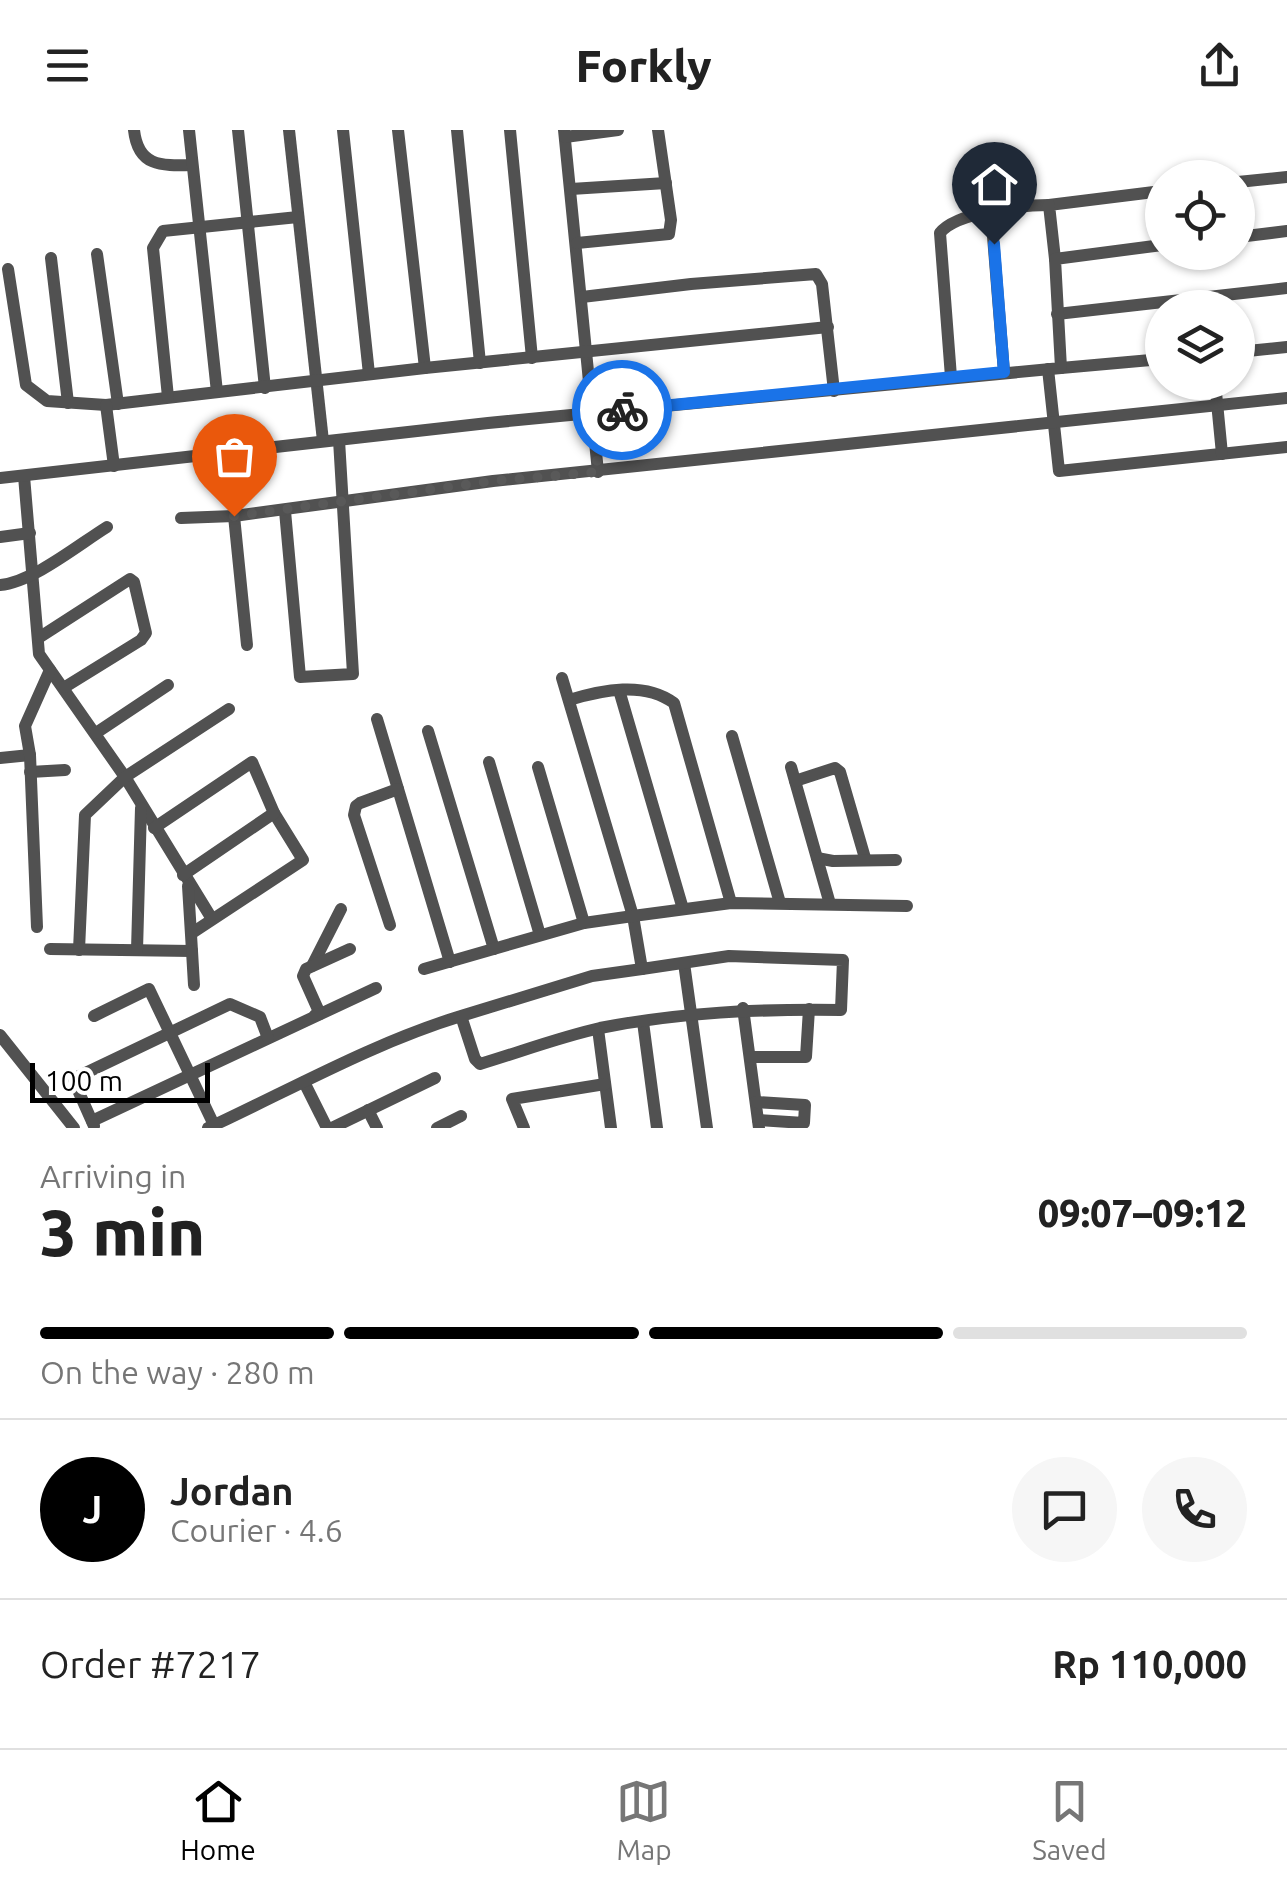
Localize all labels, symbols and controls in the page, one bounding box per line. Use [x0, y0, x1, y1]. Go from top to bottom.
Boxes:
icon: menu [40, 38, 95, 93]
icon: share [1192, 38, 1247, 93]
text: Forkly [575, 40, 712, 91]
pin [952, 142, 1037, 245]
icon: home [967, 157, 1022, 212]
map controls [1145, 160, 1255, 400]
button: locate [1145, 160, 1255, 270]
button: layers [1145, 290, 1255, 400]
courier [572, 360, 672, 460]
icon: bike [595, 383, 650, 438]
pin [192, 414, 277, 517]
icon: bag [207, 429, 262, 484]
scale bar [30, 1058, 210, 1103]
text: 100 m [45, 1065, 123, 1096]
text: Arriving in [40, 1158, 186, 1194]
text: 09:07–09:12 [1038, 1192, 1247, 1234]
text: 3 min [40, 1195, 205, 1268]
text: On the way · 280 m [40, 1354, 315, 1390]
button: chat [1012, 1457, 1117, 1562]
button: phone [1142, 1457, 1247, 1562]
text: Jordan [170, 1470, 294, 1512]
text: J [83, 1488, 102, 1530]
text: Courier · 4.6 [170, 1512, 343, 1548]
text: Order #7217 [40, 1643, 261, 1685]
text: Rp 110,000 [1052, 1643, 1247, 1685]
tab: Home [180, 1774, 256, 1865]
tab: Map [616, 1774, 672, 1865]
tab: Saved [1032, 1774, 1107, 1865]

